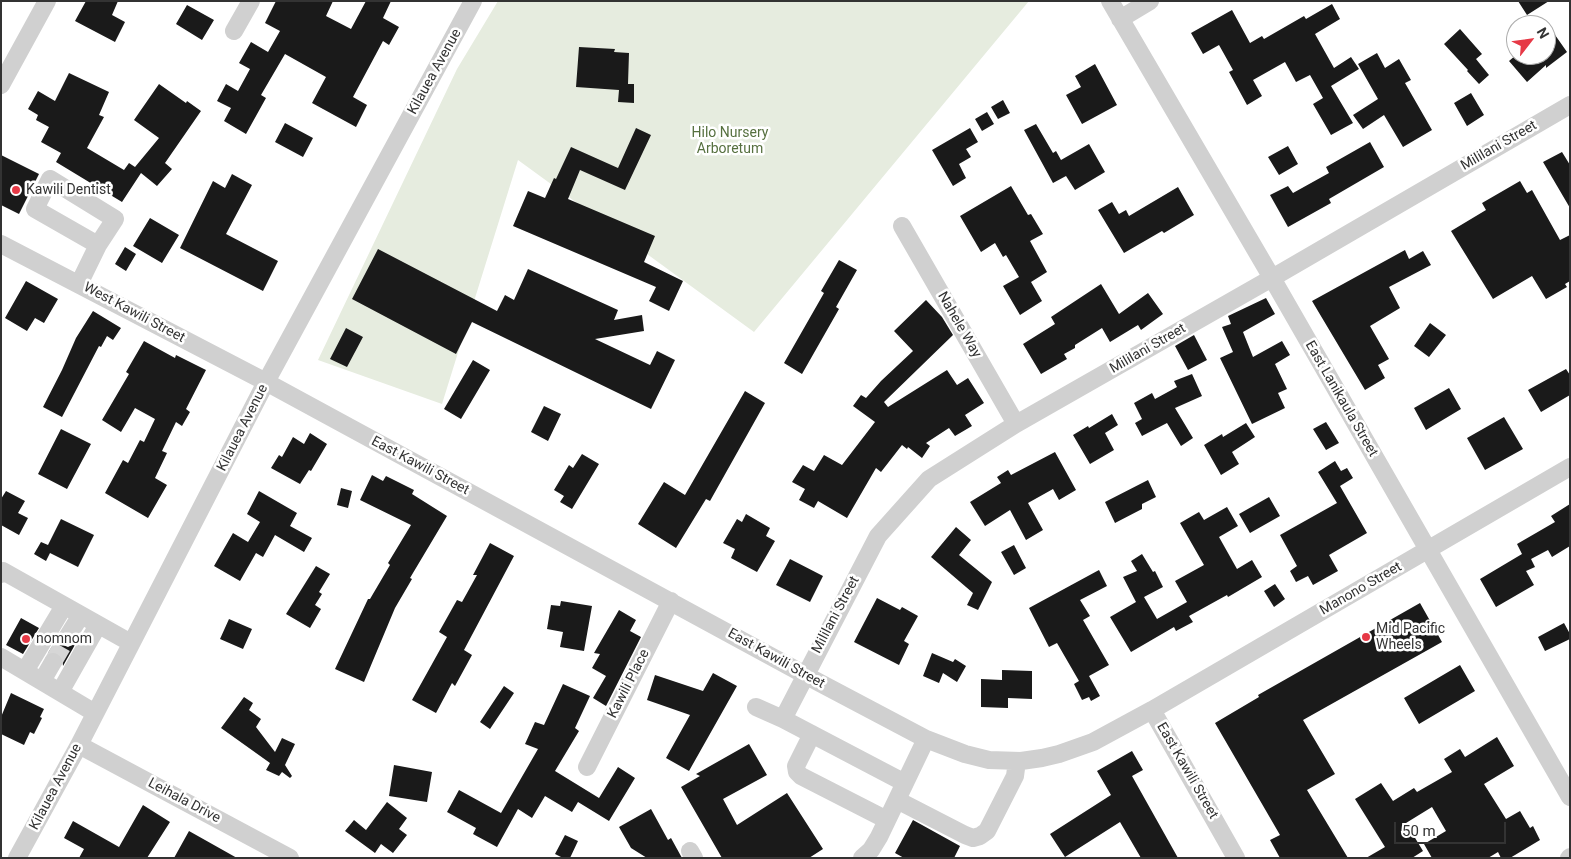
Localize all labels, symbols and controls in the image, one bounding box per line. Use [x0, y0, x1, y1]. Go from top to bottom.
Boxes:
north arrow [1506, 15, 1556, 65]
text: N [1534, 25, 1553, 41]
street label: Kilauea Avenue [405, 26, 465, 118]
street label: Mililani Street [1458, 117, 1540, 175]
park label: Hilo Nursery Arboretum [692, 125, 768, 158]
place label: Kawili Dentist [26, 182, 111, 198]
marker: Kawili Dentist [10, 184, 22, 196]
street label: West Kawili Street [80, 279, 188, 347]
street label: Nahele Way [933, 289, 985, 361]
street label: Mililani Street [1107, 320, 1189, 378]
street label: East Lanikaula Street [1301, 338, 1381, 460]
street label: Kilauea Avenue [214, 382, 272, 474]
street label: East Kawili Street [368, 433, 472, 499]
street label: Manono Street [1317, 559, 1405, 619]
street label: Mililani Street [809, 574, 863, 656]
place label: Mid Pacific Wheels [1376, 621, 1445, 654]
street label: East Kawili Street [725, 625, 827, 693]
place label: nomnom [36, 631, 92, 647]
marker: Mid Pacific Wheels [1360, 631, 1372, 643]
marker: nomnom [20, 633, 32, 645]
street label: Kawili Place [604, 647, 654, 721]
street label: East Kawili Street [1153, 720, 1221, 822]
street label: Kilauea Avenue [26, 741, 86, 833]
street label: Leihala Drive [145, 775, 223, 827]
scale bar [1396, 812, 1508, 844]
text: 50 m [1402, 822, 1436, 840]

